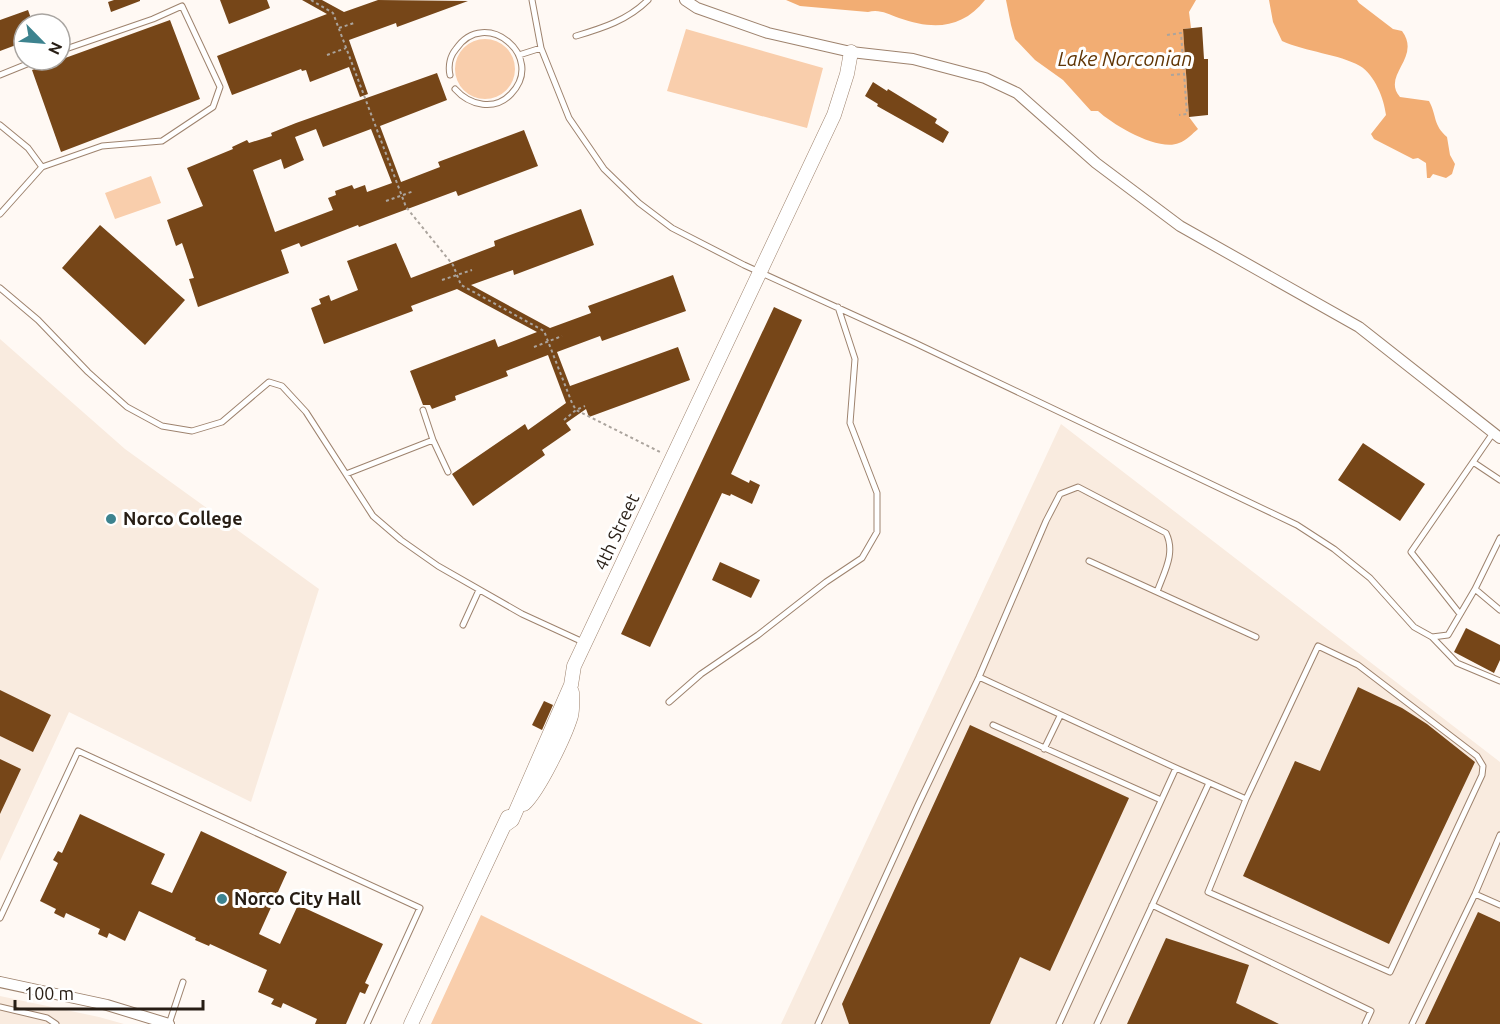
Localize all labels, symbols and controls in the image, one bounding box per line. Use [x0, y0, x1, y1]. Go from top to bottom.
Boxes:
north arrow [12, 12, 72, 72]
text: N [45, 39, 66, 58]
water label: Lake Norconian [1058, 47, 1192, 70]
street label: 4th Street [590, 490, 642, 573]
place label: Norco College [123, 508, 243, 528]
marker: Norco College [104, 512, 118, 526]
place label: Norco City Hall [234, 888, 362, 908]
marker: Norco City Hall [215, 892, 229, 906]
scale bar [15, 973, 202, 1011]
text: 100 m [24, 983, 74, 1003]

